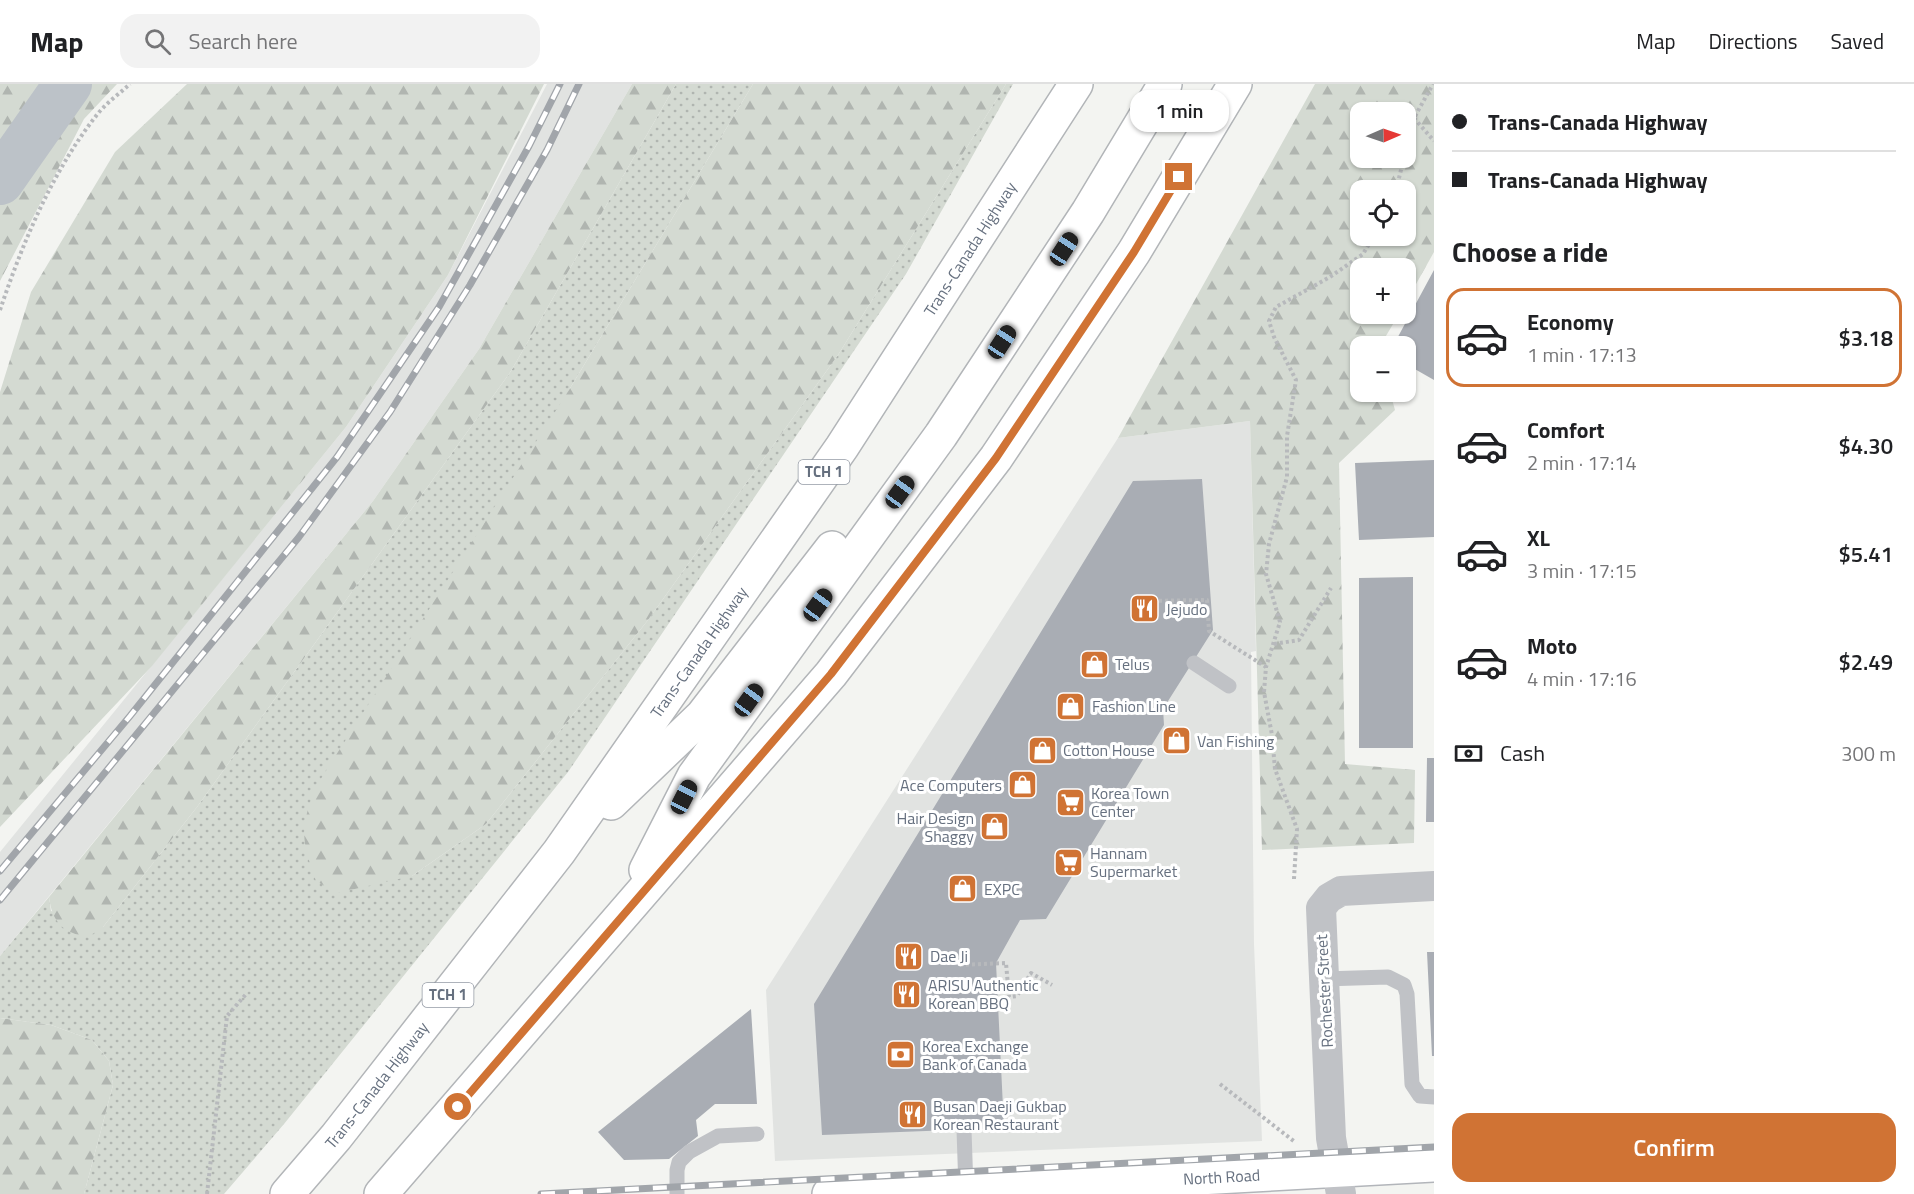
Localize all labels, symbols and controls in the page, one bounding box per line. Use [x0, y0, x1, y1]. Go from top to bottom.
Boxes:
search box [120, 14, 540, 68]
text: Map [30, 20, 84, 63]
text: Search here [189, 24, 298, 58]
icon: search [141, 25, 174, 58]
text: Map [1636, 25, 1676, 57]
text: Directions [1709, 25, 1798, 57]
text: Saved [1831, 25, 1884, 57]
callout: 1 min [1130, 90, 1228, 132]
text: 1 min [1155, 95, 1204, 126]
north arrow [1350, 102, 1416, 168]
map controls [1350, 102, 1416, 402]
text: Trans-Canada Highway [1488, 105, 1708, 139]
route end [1165, 163, 1192, 190]
text: Trans-Canada Highway [1488, 163, 1708, 197]
street label: Trans-Canada Highway [918, 177, 1022, 321]
button: locate [1350, 180, 1416, 246]
car [1047, 229, 1081, 269]
text: Choose a ride [1452, 231, 1608, 272]
button: + [1350, 258, 1416, 324]
text: Economy [1527, 305, 1614, 339]
icon: car [1455, 311, 1509, 365]
text: $3.18 [1838, 321, 1893, 355]
car [985, 322, 1019, 362]
button: − [1350, 336, 1416, 402]
text: 1 min · 17:13 [1527, 339, 1637, 370]
text: Comfort [1527, 413, 1605, 447]
icon: car [1455, 419, 1509, 473]
text: $4.30 [1838, 429, 1893, 463]
text: 2 min · 17:14 [1527, 447, 1637, 478]
road number: TCH 1 [798, 460, 850, 484]
car [882, 472, 918, 512]
text: XL [1527, 521, 1550, 555]
icon: car [1455, 527, 1509, 581]
text: $5.41 [1838, 537, 1893, 571]
text: 3 min · 17:15 [1527, 555, 1637, 586]
street label: Trans-Canada Highway [644, 581, 753, 723]
car [800, 585, 836, 625]
restaurant icon: Jejudo [1129, 593, 1161, 625]
place label: Jejudo [1166, 597, 1208, 621]
text: Moto [1527, 629, 1577, 663]
icon: car [1455, 635, 1509, 689]
text: $2.49 [1838, 645, 1893, 679]
shop icon: Telus [1078, 648, 1110, 680]
place label: Telus [1115, 652, 1150, 676]
text: 4 min · 17:16 [1527, 663, 1637, 694]
car [731, 680, 767, 720]
shop icon: Fashion Line [1055, 690, 1087, 722]
place label: Fashion Line [1092, 694, 1176, 718]
shop icon: Van Fishing [1160, 725, 1192, 757]
place label: Van Fishing [1197, 729, 1274, 753]
shop icon: Cotton House [1026, 734, 1058, 766]
text: Cash [1500, 736, 1545, 770]
icon: cash [1452, 737, 1485, 770]
place label: Cotton House [1063, 738, 1155, 762]
text: 300 m [1841, 738, 1896, 769]
shop icon: Ace Computers [1007, 769, 1039, 801]
place label: Ace Computers [900, 773, 1002, 797]
car [668, 777, 700, 817]
place label: Korea Town Center [1091, 781, 1169, 823]
supermarket icon: Korea Town Center [1054, 786, 1086, 818]
place label: Hair Design Shaggy [896, 806, 974, 848]
shop icon: Hair Design Shaggy [979, 811, 1011, 843]
place label: Hannam Supermarket [1090, 841, 1178, 883]
supermarket icon: Hannam Supermarket [1053, 846, 1085, 878]
shop icon: EXPC [947, 873, 979, 905]
place label: EXPC [984, 877, 1020, 901]
street label: Rochester Street [1309, 933, 1339, 1048]
restaurant icon: Dae Ji [893, 940, 925, 972]
place label: Dae Ji [930, 944, 968, 968]
place label: ARISU Authentic Korean BBQ [928, 973, 1039, 1015]
restaurant icon: ARISU Authentic Korean BBQ [891, 978, 923, 1010]
road number: TCH 1 [422, 983, 474, 1007]
street label: Trans-Canada Highway [319, 1016, 434, 1154]
place label: Korea Exchange Bank of Canada [922, 1034, 1029, 1076]
bank icon: Korea Exchange Bank of Canada [885, 1039, 917, 1071]
route start [444, 1093, 471, 1120]
place label: Busan Daeji Gukbap Korean Restaurant [933, 1094, 1067, 1136]
restaurant icon: Busan Daeji Gukbap Korean Restaurant [896, 1099, 928, 1131]
button: Confirm [1452, 1113, 1896, 1182]
street label: North Road [1182, 1163, 1261, 1191]

